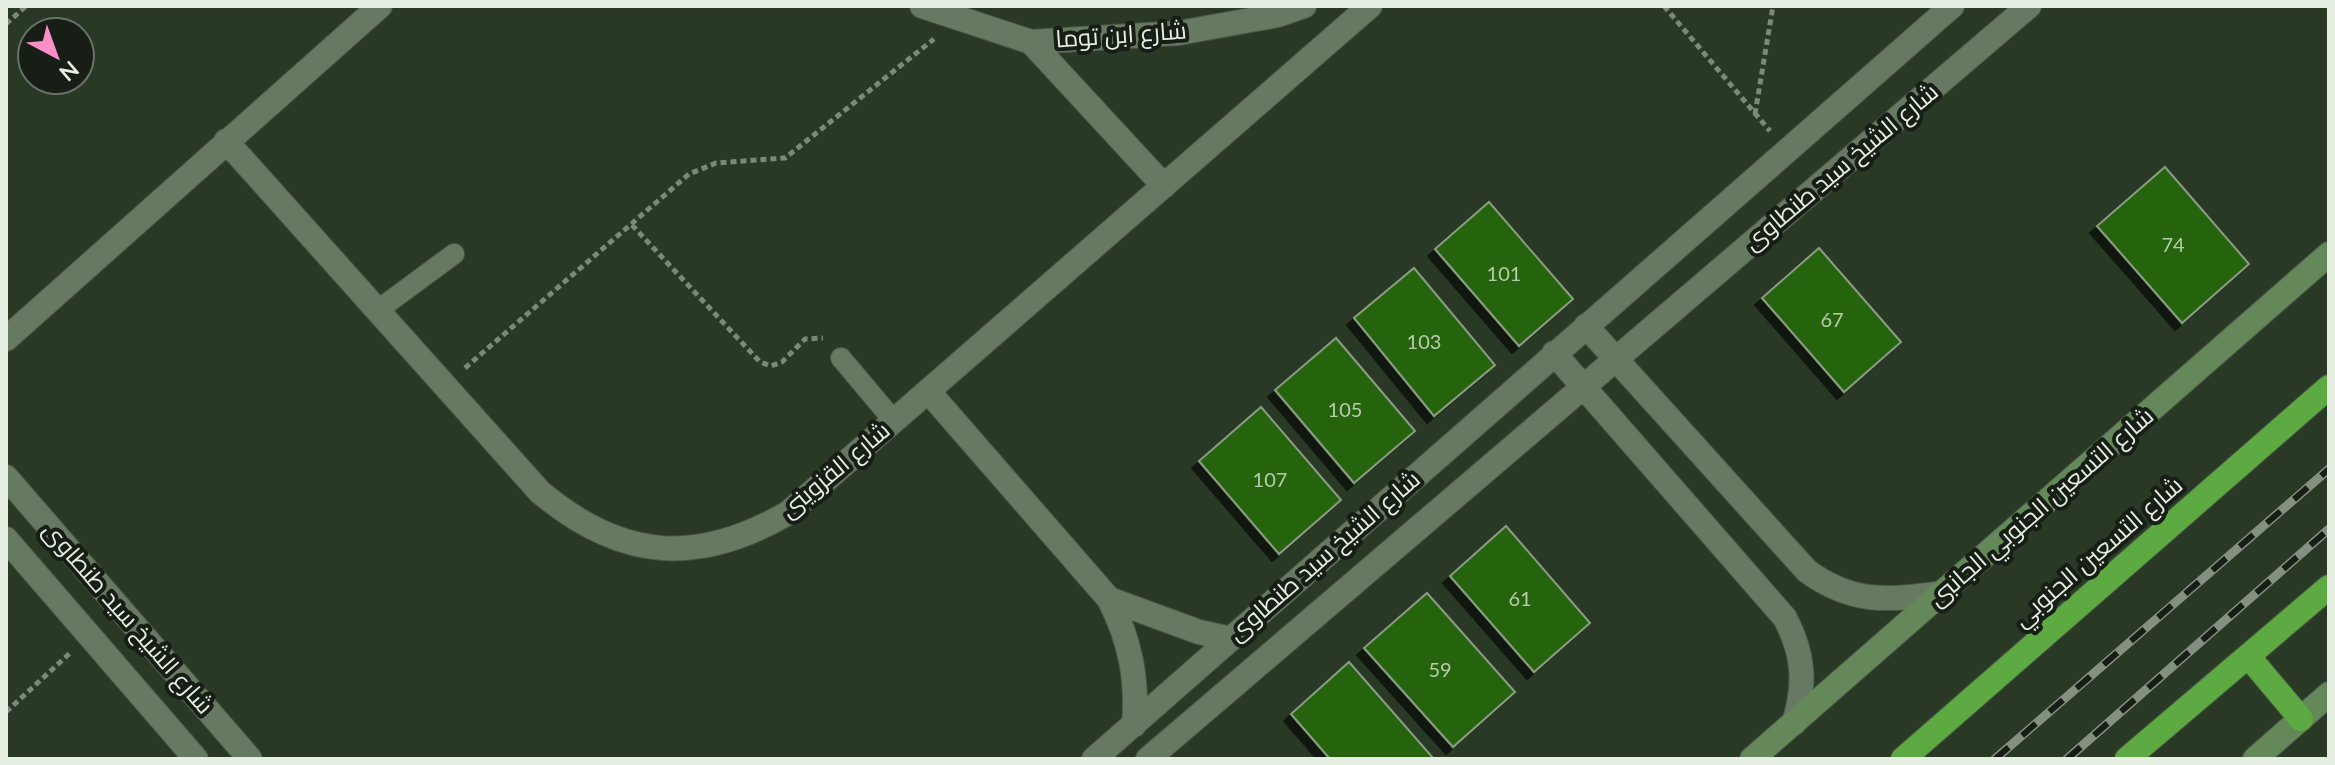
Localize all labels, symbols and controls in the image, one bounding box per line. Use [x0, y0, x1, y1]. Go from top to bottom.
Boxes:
street label: شارع ابن توما [1054, 14, 1188, 56]
north arrow [16, 16, 96, 96]
text: N [54, 56, 85, 87]
street label: شارع الشيخ سيد طنطاوى [1737, 76, 1945, 258]
house number: 74 [2161, 232, 2185, 256]
house number: 101 [1487, 261, 1521, 285]
house number: 67 [1820, 307, 1844, 331]
house number: 103 [1407, 329, 1441, 353]
house number: 105 [1328, 397, 1362, 421]
street label: شارع التسعين الجنوبي الجانبى [1923, 401, 2159, 613]
street label: شارع القزوينى [773, 415, 897, 525]
street label: شارع الشيخ سيد طنطاوى [1221, 464, 1427, 648]
house number: 107 [1253, 467, 1287, 491]
street label: شارع التسعين الجنوبي [2008, 471, 2188, 633]
street label: شارع الشيخ سيد طنطاوى [36, 515, 220, 721]
house number: 61 [1508, 586, 1532, 610]
house number: 59 [1428, 657, 1452, 681]

